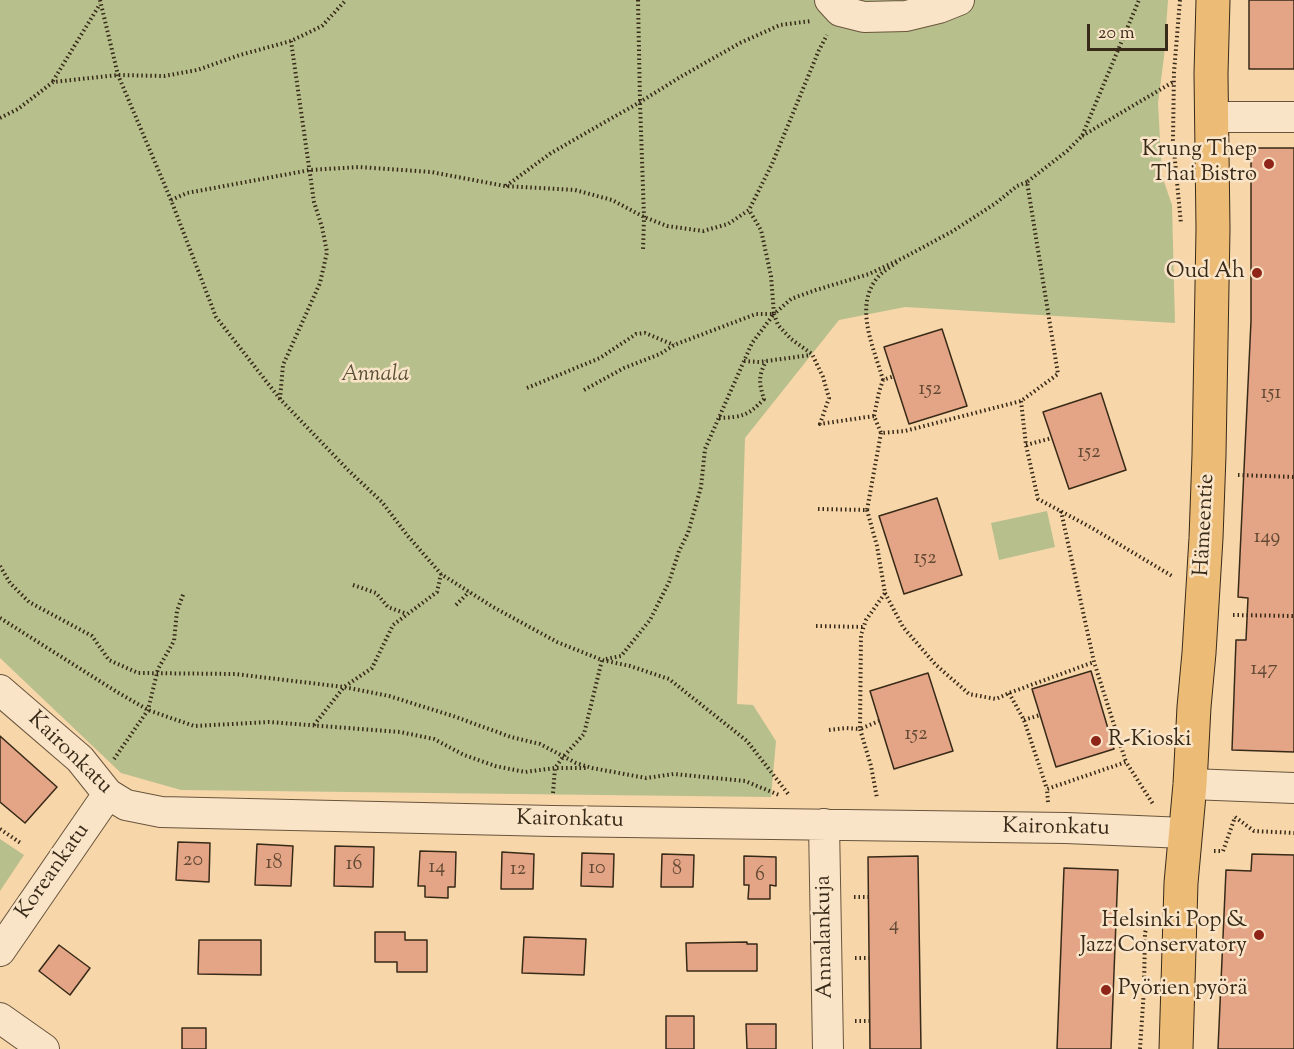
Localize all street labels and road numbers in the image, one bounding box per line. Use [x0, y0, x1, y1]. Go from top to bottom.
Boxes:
street label: Hämeentie [1190, 473, 1222, 577]
street label: Kaironkatu [21, 707, 117, 801]
street label: Kaironkatu [516, 807, 624, 835]
street label: Kaironkatu [1002, 815, 1110, 843]
street label: Koreankatu [11, 819, 97, 925]
street label: Annalankuja [812, 875, 840, 999]

